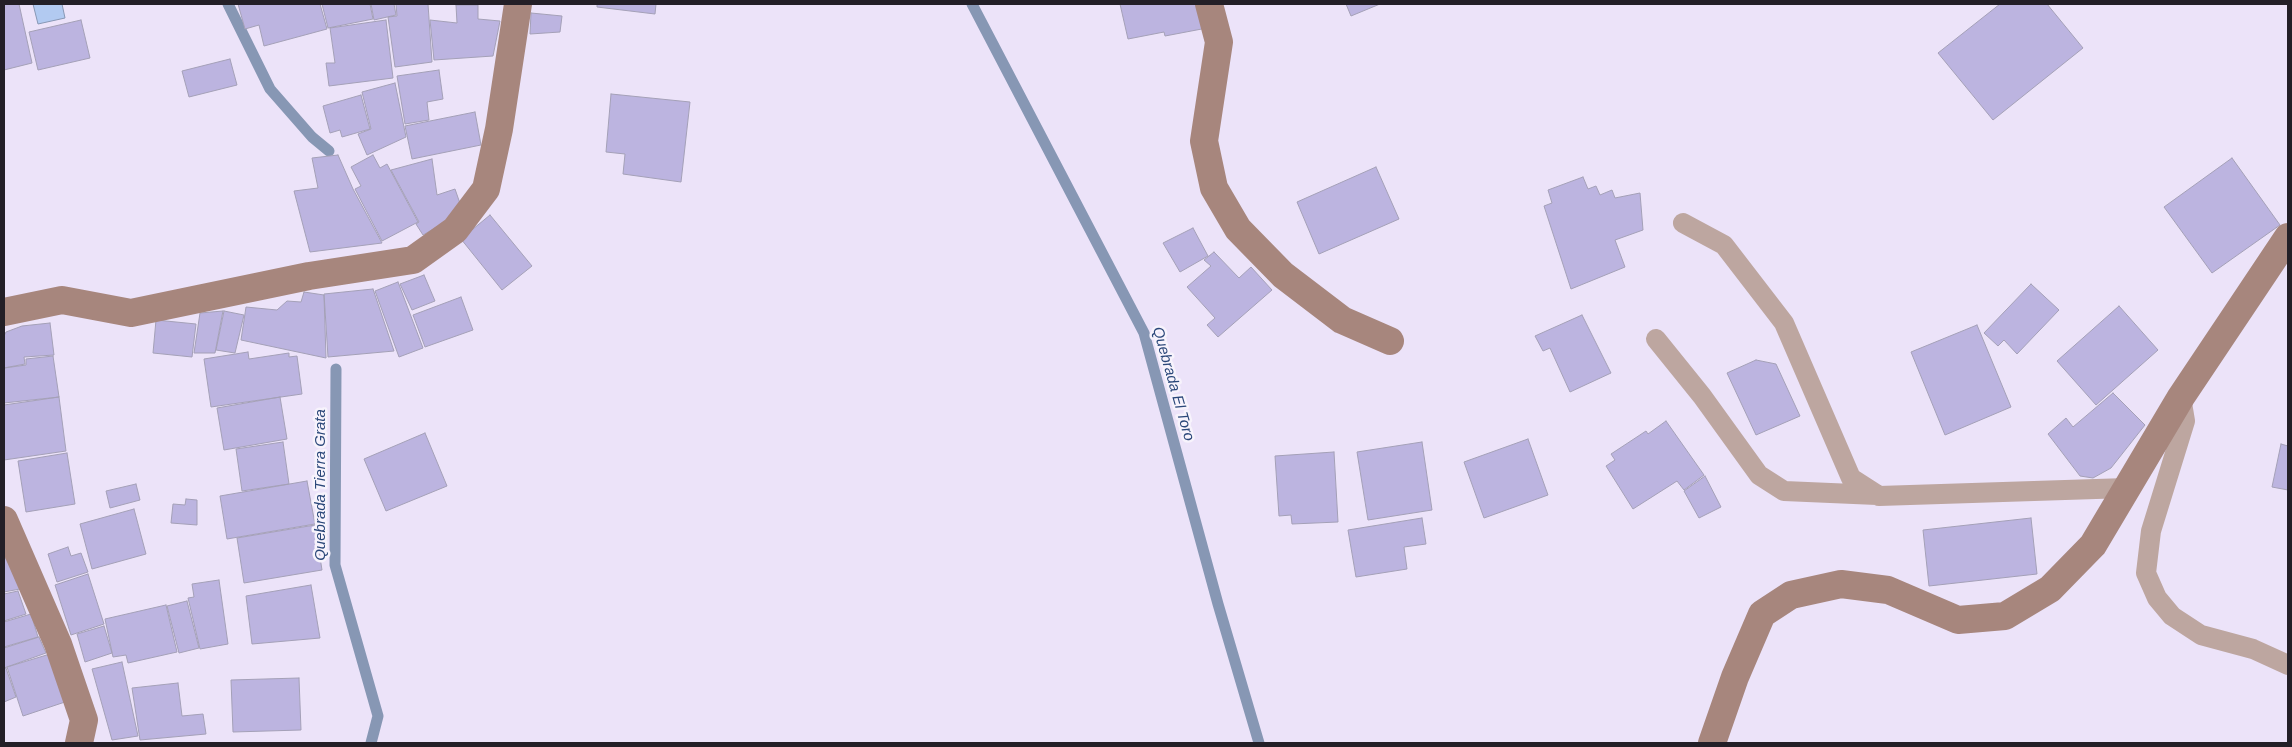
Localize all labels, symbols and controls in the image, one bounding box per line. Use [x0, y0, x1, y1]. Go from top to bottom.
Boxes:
water label: Quebrada El Toro [1148, 325, 1198, 443]
water label: Quebrada Tierra Grata [312, 409, 330, 561]

